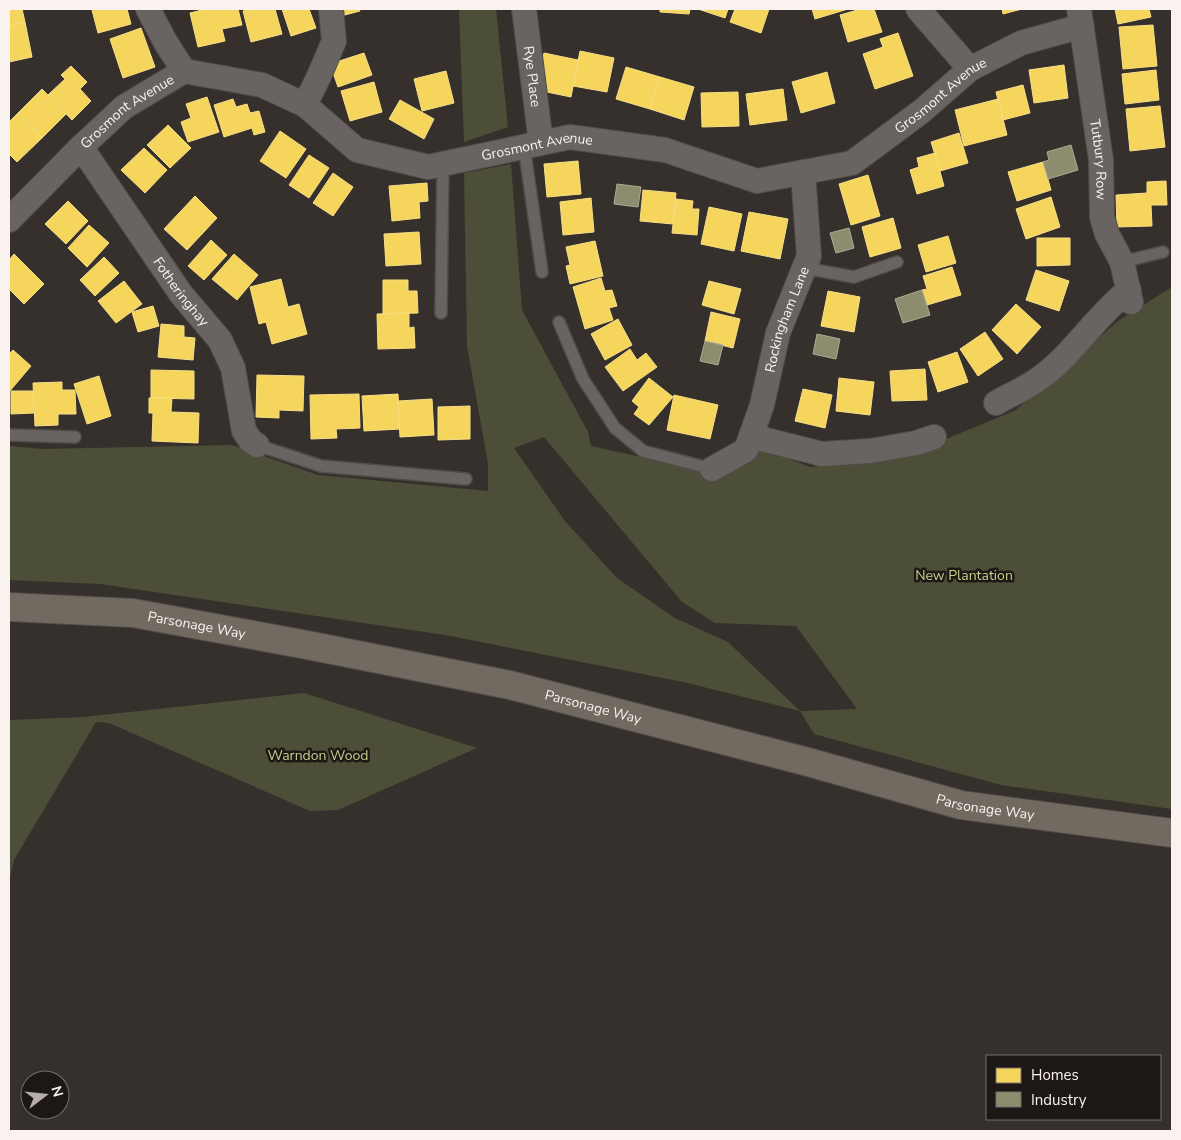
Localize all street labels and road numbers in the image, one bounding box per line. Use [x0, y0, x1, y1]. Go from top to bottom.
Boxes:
street label: Rye Place [519, 45, 545, 108]
street label: Grosmont Avenue [891, 53, 990, 138]
street label: Grosmont Avenue [76, 70, 178, 153]
street label: Tutbury Row [1085, 118, 1111, 200]
street label: Grosmont Avenue [480, 128, 594, 166]
street label: Fotheringhay [149, 253, 214, 331]
street label: Rockingham Lane [761, 264, 814, 374]
street label: Parsonage Way [146, 607, 248, 644]
street label: Parsonage Way [543, 685, 644, 729]
street label: Parsonage Way [934, 789, 1036, 825]

